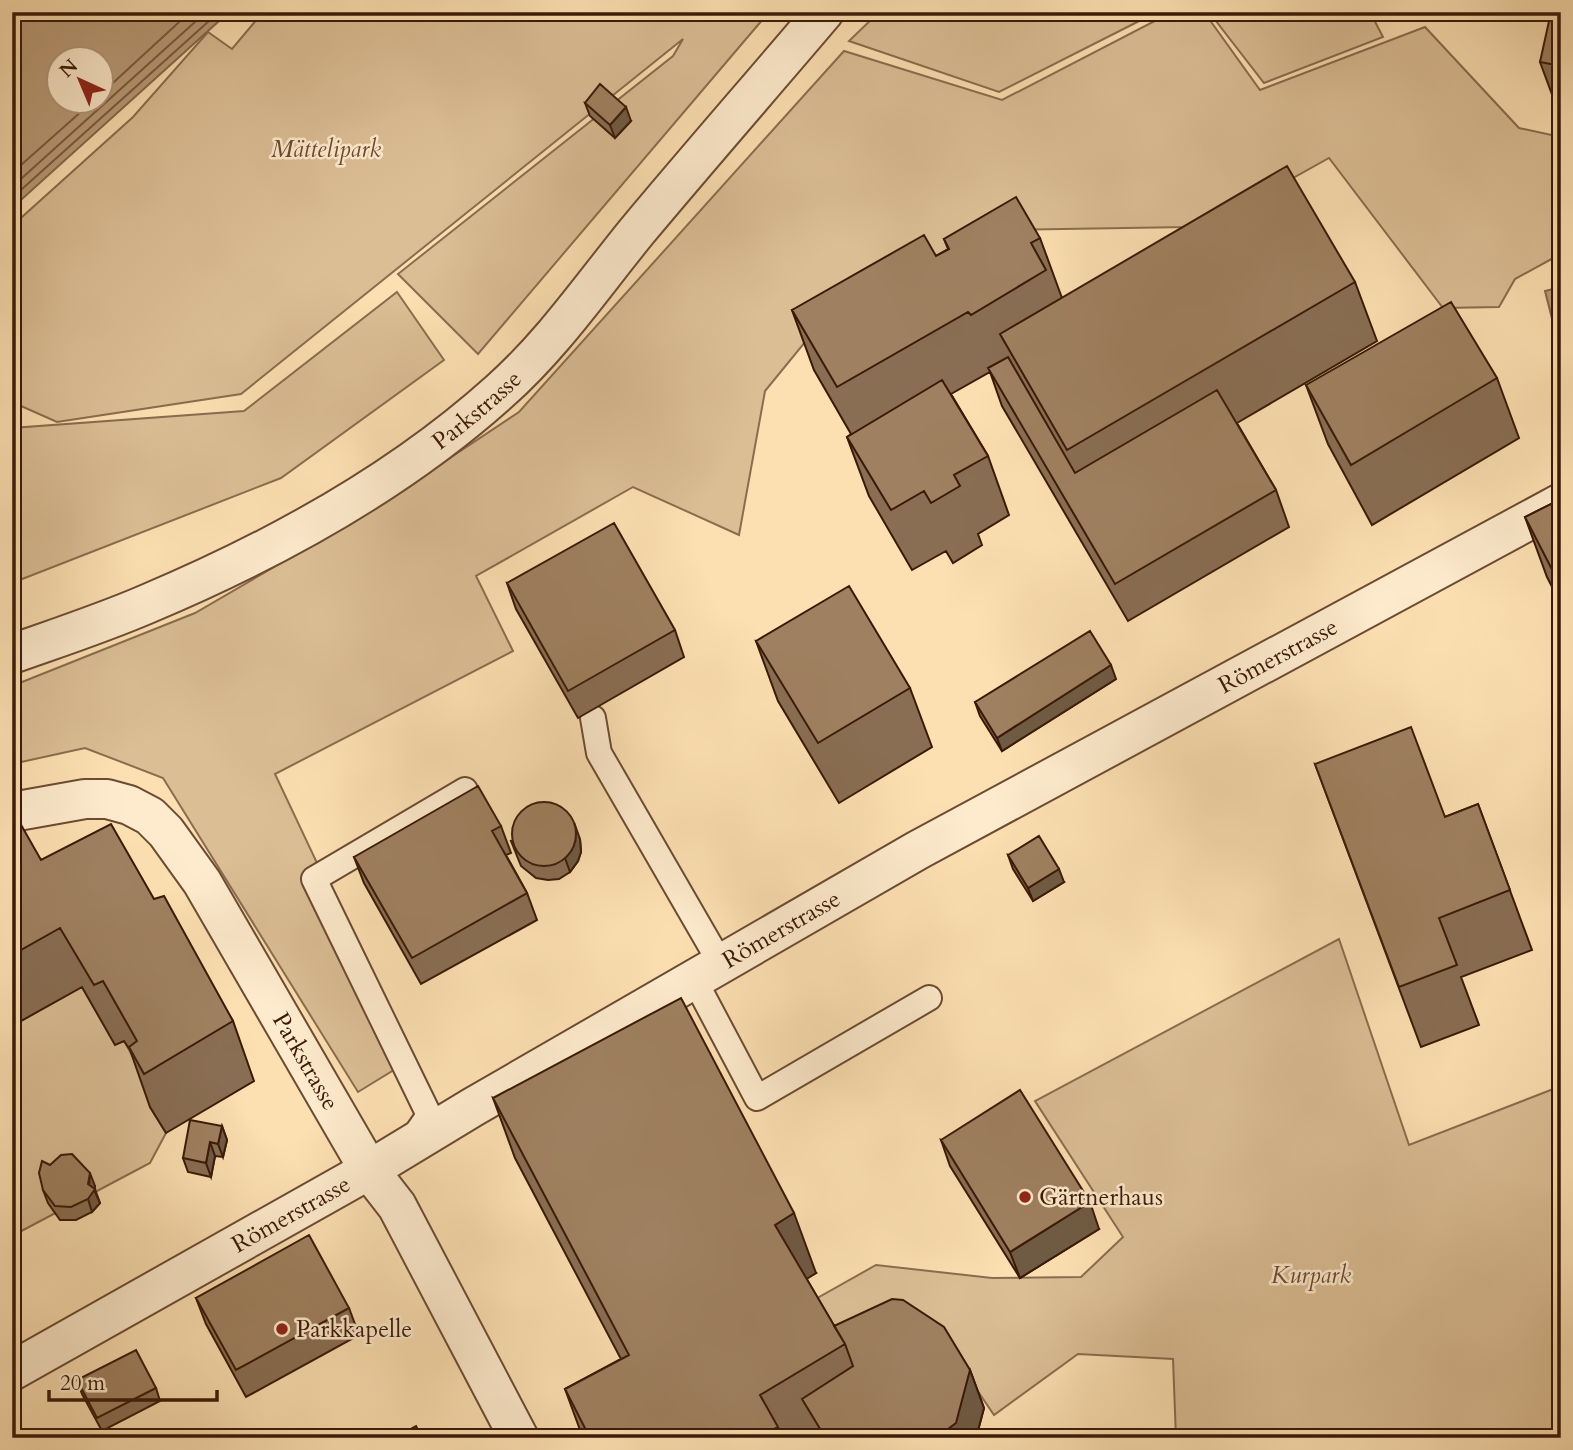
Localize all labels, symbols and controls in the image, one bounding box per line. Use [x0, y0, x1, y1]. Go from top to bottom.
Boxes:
north arrow [46, 46, 116, 116]
text: N [54, 53, 84, 84]
park label: Mättelipark [271, 133, 381, 166]
street label: Parkstrasse [425, 363, 529, 458]
street label: Römerstrasse [1212, 611, 1344, 702]
street label: Römerstrasse [716, 882, 846, 977]
street label: Parkstrasse [264, 1006, 347, 1116]
street label: Römerstrasse [226, 1168, 356, 1261]
place label: Gärtnerhaus [1039, 1181, 1163, 1214]
marker: Gärtnerhaus [1017, 1189, 1033, 1205]
park label: Kurpark [1271, 1259, 1351, 1292]
place label: Parkkapelle [296, 1313, 412, 1346]
marker: Parkkapelle [274, 1321, 290, 1337]
scale bar [49, 1359, 217, 1403]
text: 20 m [60, 1369, 105, 1398]

